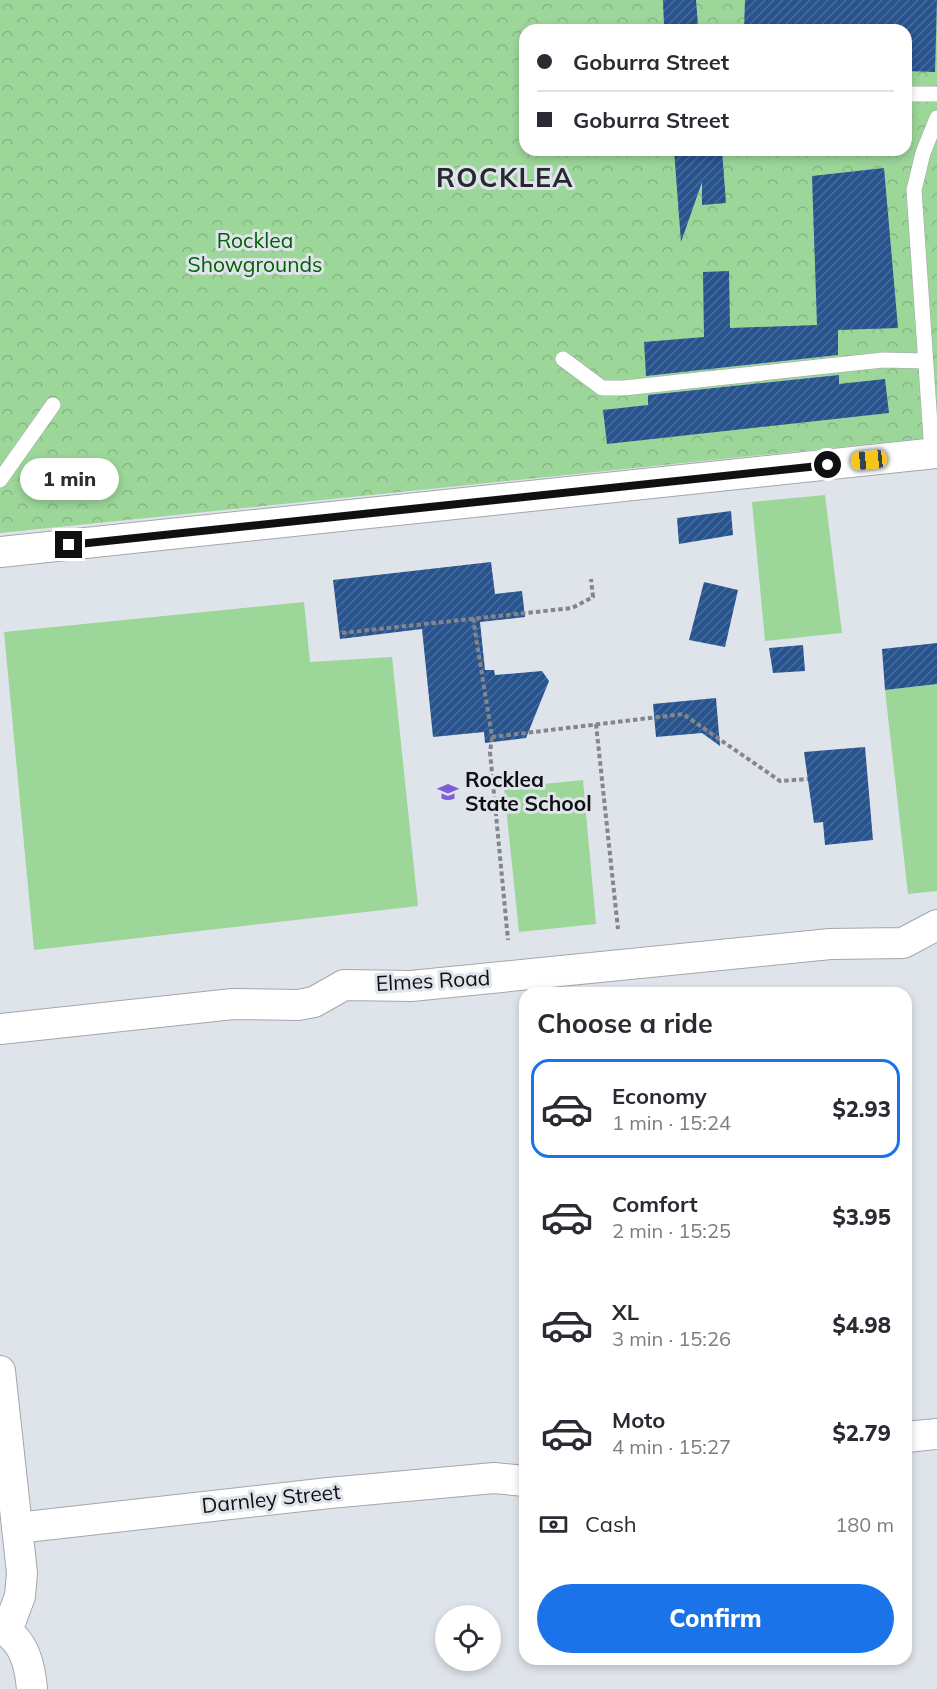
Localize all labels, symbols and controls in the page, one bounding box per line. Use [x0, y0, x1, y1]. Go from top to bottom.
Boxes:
text: Goburra Street [573, 48, 729, 76]
text: Goburra Street [573, 106, 729, 134]
district label: ROCKLEA [436, 160, 574, 194]
park label: Rocklea Showgrounds [188, 227, 322, 277]
car [850, 449, 888, 471]
route start [814, 451, 841, 478]
callout: 1 min [20, 458, 118, 500]
text: 1 min [43, 466, 96, 491]
route end [55, 531, 82, 558]
place label: Rocklea State School [465, 766, 592, 816]
school or university icon: Rocklea State School [436, 780, 460, 804]
street label: Elmes Road [375, 964, 491, 996]
text: Choose a ride [537, 1006, 713, 1040]
icon: car [540, 1082, 594, 1136]
text: Economy [612, 1082, 707, 1110]
text: $2.93 [832, 1095, 891, 1123]
text: 1 min · 15:24 [612, 1110, 731, 1135]
icon: car [540, 1190, 594, 1244]
text: Comfort [612, 1190, 698, 1218]
text: $3.95 [832, 1203, 891, 1231]
text: 2 min · 15:25 [612, 1218, 731, 1243]
icon: car [540, 1298, 594, 1352]
text: XL [612, 1298, 639, 1326]
text: $4.98 [832, 1311, 891, 1339]
text: 3 min · 15:26 [612, 1326, 731, 1351]
icon: car [540, 1406, 594, 1460]
text: Moto [612, 1406, 665, 1434]
text: $2.79 [832, 1419, 891, 1447]
text: 4 min · 15:27 [612, 1434, 731, 1459]
street label: Darnley Street [200, 1478, 341, 1518]
icon: cash [537, 1508, 570, 1541]
text: Cash [585, 1510, 637, 1538]
text: 180 m [835, 1512, 894, 1537]
button: Confirm [537, 1584, 894, 1653]
map controls [435, 1605, 501, 1671]
button: locate [435, 1605, 501, 1671]

